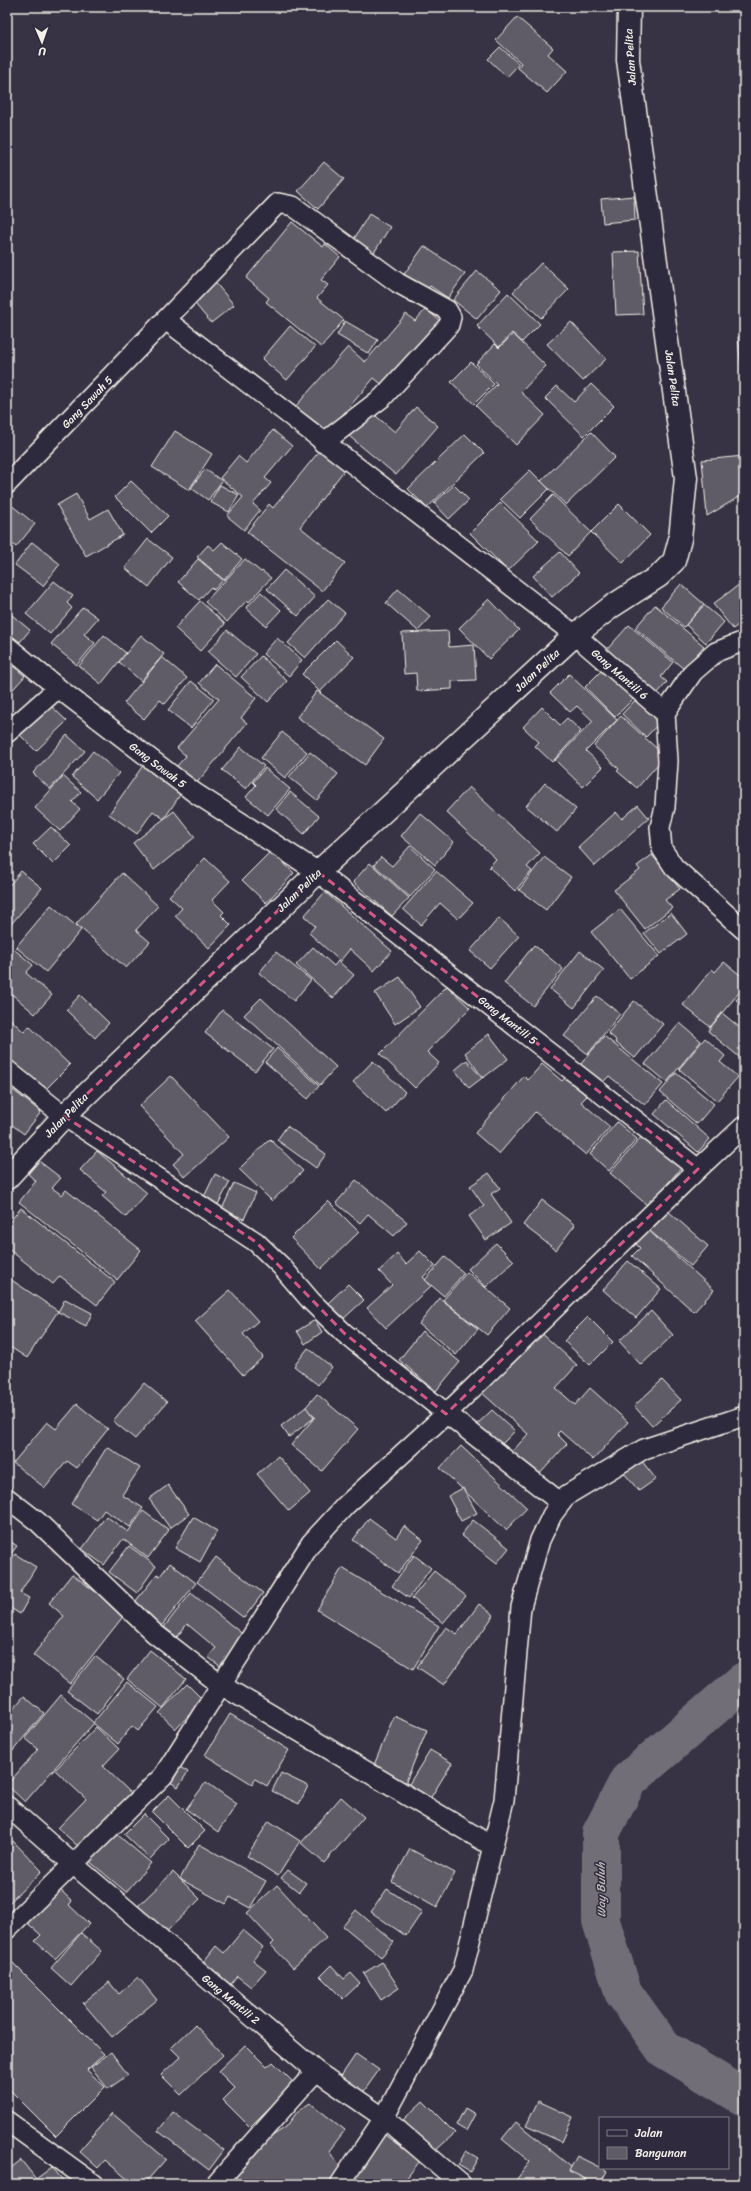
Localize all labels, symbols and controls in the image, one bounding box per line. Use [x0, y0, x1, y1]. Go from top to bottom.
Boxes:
north arrow [22, 22, 62, 62]
street label: Jalan Pelita [619, 28, 642, 87]
text: U [38, 42, 46, 61]
street label: Jalan Pelita [659, 348, 686, 408]
street label: Gang Sawah 5 [57, 371, 118, 433]
street label: Jalan Pelita [510, 644, 565, 697]
street label: Gang Mantili 6 [587, 644, 653, 705]
street label: Gang Sawah 5 [125, 737, 191, 793]
street label: Jalan Pelita [272, 864, 327, 917]
street label: Gang Mantili 5 [474, 991, 542, 1050]
street label: Jalan Pelita [39, 1088, 93, 1143]
water label: Way Buluh [589, 1861, 612, 1918]
street label: Gang Mantili 2 [197, 1969, 264, 2030]
legend [599, 2117, 729, 2169]
text: Jalan [634, 2122, 663, 2144]
text: Bangunan [635, 2142, 687, 2164]

